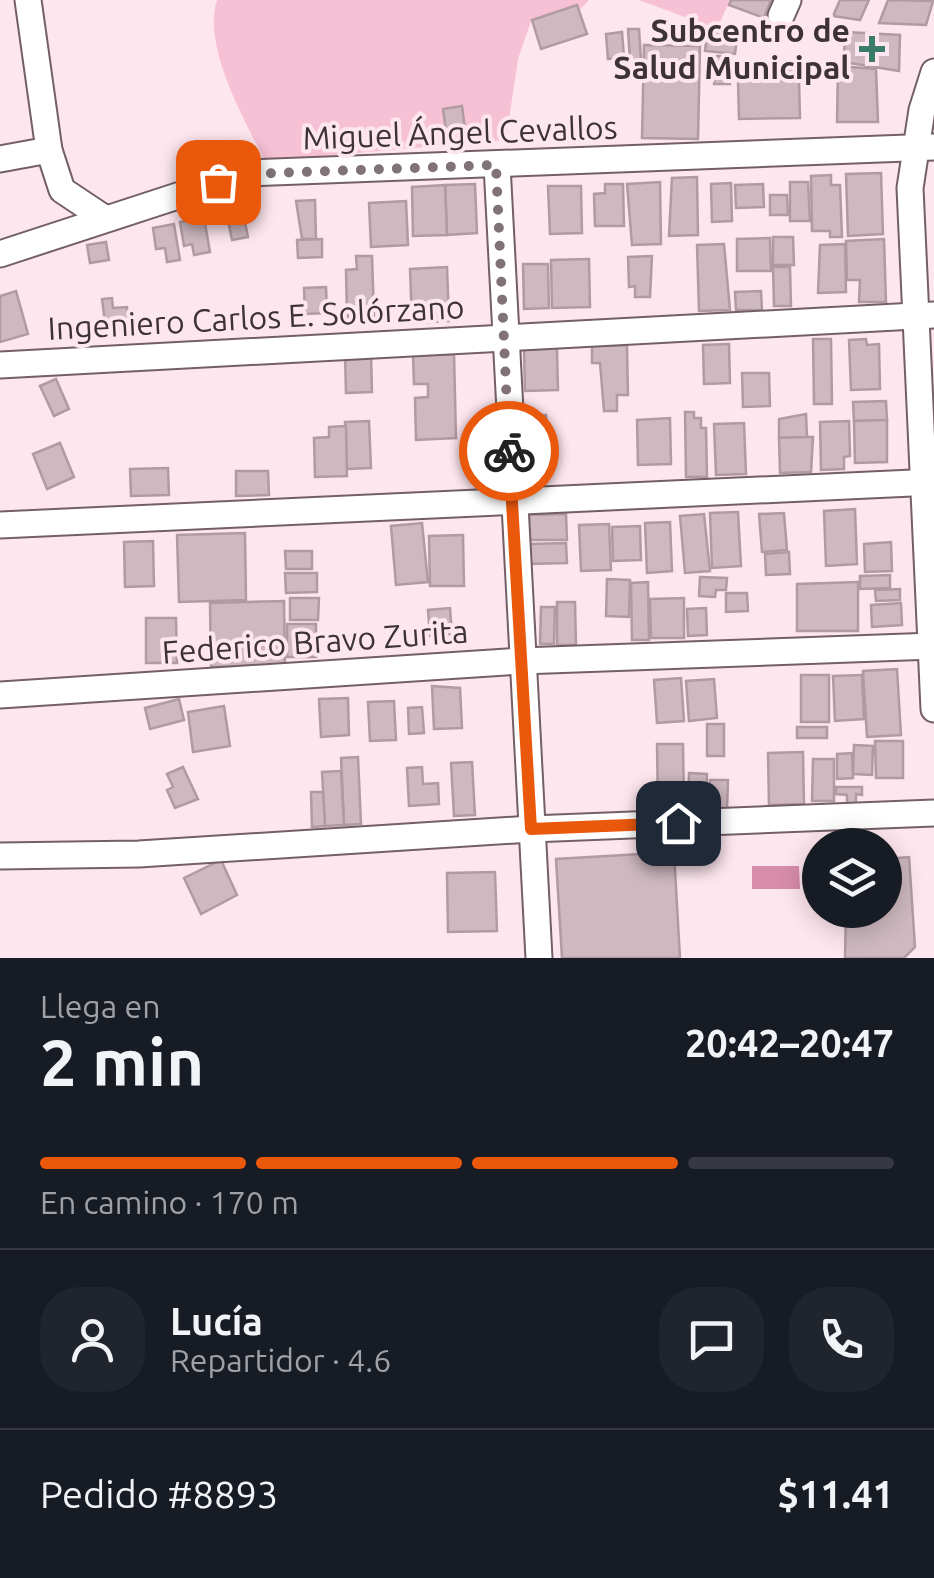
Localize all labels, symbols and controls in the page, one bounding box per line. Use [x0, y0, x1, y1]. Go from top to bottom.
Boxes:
place label: Subcentro de Salud Municipal [613, 12, 850, 85]
marker: Subcentro de Salud Municipal [859, 36, 885, 62]
street label: Miguel Ángel Cevallos [302, 109, 618, 155]
pin [176, 140, 261, 225]
icon: bag [191, 155, 246, 210]
street label: Ingeniero Carlos E. Solórzano [47, 288, 465, 346]
courier [459, 401, 559, 501]
icon: bike [482, 424, 537, 479]
street label: Federico Bravo Zurita [161, 612, 469, 670]
pin [636, 781, 721, 866]
icon: home [651, 796, 706, 851]
map controls [802, 828, 902, 928]
button: layers [802, 828, 902, 928]
text: Llega en [40, 988, 160, 1024]
text: 20:42–20:47 [685, 1022, 894, 1064]
text: 2 min [40, 1025, 204, 1098]
text: En camino · 170 m [40, 1184, 299, 1220]
button: person [40, 1287, 145, 1392]
button: chat [659, 1287, 764, 1392]
button: phone [789, 1287, 894, 1392]
text: Lucía [170, 1300, 263, 1342]
text: Repartidor · 4.6 [170, 1342, 391, 1378]
text: Pedido #8893 [40, 1473, 278, 1515]
text: $11.41 [777, 1473, 894, 1515]

